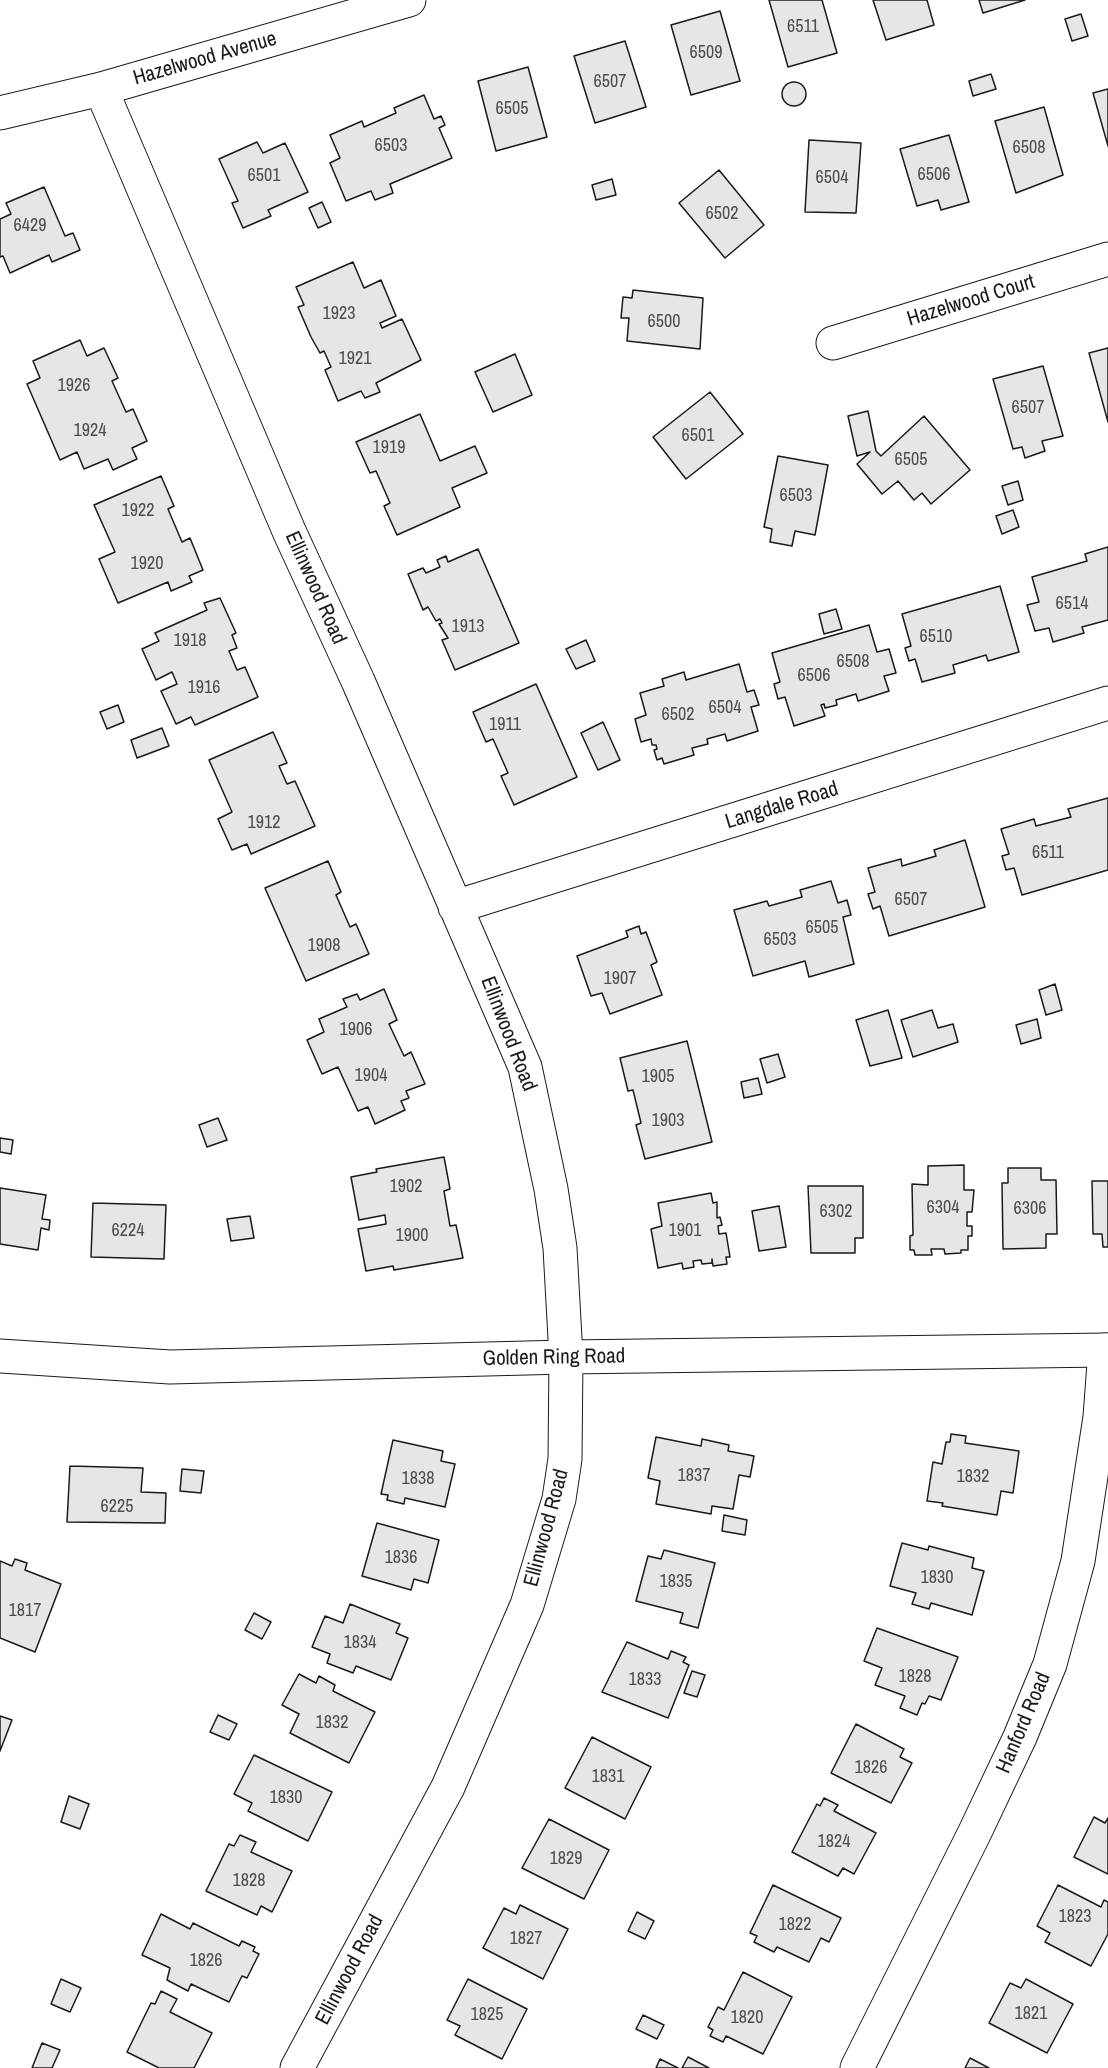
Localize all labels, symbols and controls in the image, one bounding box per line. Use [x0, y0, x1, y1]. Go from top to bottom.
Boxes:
house number: 6511 [787, 16, 819, 38]
street label: Hazelwood Avenue [130, 26, 280, 92]
house number: 6509 [690, 42, 722, 64]
house number: 6507 [594, 71, 626, 93]
house number: 6505 [496, 98, 528, 120]
house number: 6503 [375, 135, 407, 157]
house number: 6508 [1013, 137, 1045, 159]
house number: 6506 [918, 164, 950, 186]
house number: 6501 [248, 165, 280, 187]
house number: 6504 [816, 167, 848, 189]
house number: 6502 [706, 203, 738, 225]
house number: 6429 [14, 215, 46, 237]
street label: Hazelwood Court [904, 270, 1038, 332]
house number: 1923 [323, 303, 355, 325]
house number: 6500 [648, 311, 680, 333]
house number: 1921 [339, 348, 371, 370]
house number: 1926 [58, 375, 90, 397]
house number: 6507 [1012, 397, 1044, 419]
house number: 1924 [74, 420, 106, 442]
house number: 6501 [682, 425, 714, 447]
house number: 1919 [373, 437, 405, 459]
house number: 6505 [895, 449, 927, 471]
house number: 6503 [780, 485, 812, 507]
house number: 1922 [122, 500, 154, 522]
street label: Ellinwood Road [279, 528, 351, 648]
house number: 1920 [131, 553, 163, 575]
house number: 6514 [1056, 593, 1088, 615]
house number: 1913 [452, 616, 484, 638]
house number: 6510 [920, 626, 952, 648]
house number: 1918 [174, 630, 206, 652]
house number: 6508 [837, 651, 869, 673]
house number: 6506 [798, 665, 830, 687]
house number: 1916 [188, 677, 220, 699]
house number: 6504 [709, 697, 741, 719]
house number: 6502 [662, 704, 694, 726]
house number: 1911 [489, 714, 521, 736]
street label: Langdale Road [722, 777, 842, 835]
house number: 1912 [248, 812, 280, 834]
house number: 6511 [1032, 842, 1064, 864]
house number: 6507 [895, 889, 927, 911]
house number: 6505 [806, 917, 838, 939]
house number: 6503 [764, 929, 796, 951]
house number: 1908 [308, 935, 340, 957]
house number: 1907 [604, 968, 636, 990]
street label: Ellinwood Road [475, 973, 541, 1095]
house number: 1906 [340, 1019, 372, 1041]
house number: 1904 [355, 1065, 387, 1087]
house number: 1905 [642, 1066, 674, 1088]
house number: 1903 [652, 1110, 684, 1132]
house number: 1902 [390, 1176, 422, 1198]
house number: 6304 [927, 1197, 959, 1219]
house number: 6306 [1014, 1198, 1046, 1220]
house number: 6302 [820, 1201, 852, 1223]
house number: 6224 [112, 1220, 144, 1242]
house number: 1901 [669, 1220, 701, 1242]
house number: 1900 [396, 1225, 428, 1247]
street label: Golden Ring Road [482, 1344, 626, 1372]
house number: 1837 [678, 1465, 710, 1487]
street label: Ellinwood Road [519, 1466, 575, 1590]
house number: 1832 [957, 1466, 989, 1488]
house number: 1838 [402, 1468, 434, 1490]
house number: 6225 [101, 1496, 133, 1518]
house number: 1836 [385, 1547, 417, 1569]
house number: 1830 [921, 1567, 953, 1589]
house number: 1835 [660, 1571, 692, 1593]
house number: 1817 [9, 1600, 41, 1622]
house number: 1834 [344, 1632, 376, 1654]
house number: 1828 [899, 1666, 931, 1688]
house number: 1833 [629, 1669, 661, 1691]
street label: Hanford Road [991, 1669, 1057, 1777]
house number: 1832 [316, 1712, 348, 1734]
house number: 1826 [855, 1757, 887, 1779]
house number: 1831 [592, 1766, 624, 1788]
house number: 1830 [270, 1787, 302, 1809]
house number: 1824 [818, 1831, 850, 1853]
house number: 1829 [550, 1848, 582, 1870]
house number: 1828 [233, 1870, 265, 1892]
house number: 1823 [1059, 1906, 1091, 1928]
street label: Ellinwood Road [311, 1911, 389, 2029]
house number: 1822 [779, 1914, 811, 1936]
house number: 1827 [510, 1928, 542, 1950]
house number: 1826 [190, 1950, 222, 1972]
house number: 1821 [1015, 2003, 1047, 2025]
house number: 1825 [471, 2004, 503, 2026]
house number: 1820 [731, 2007, 763, 2029]

